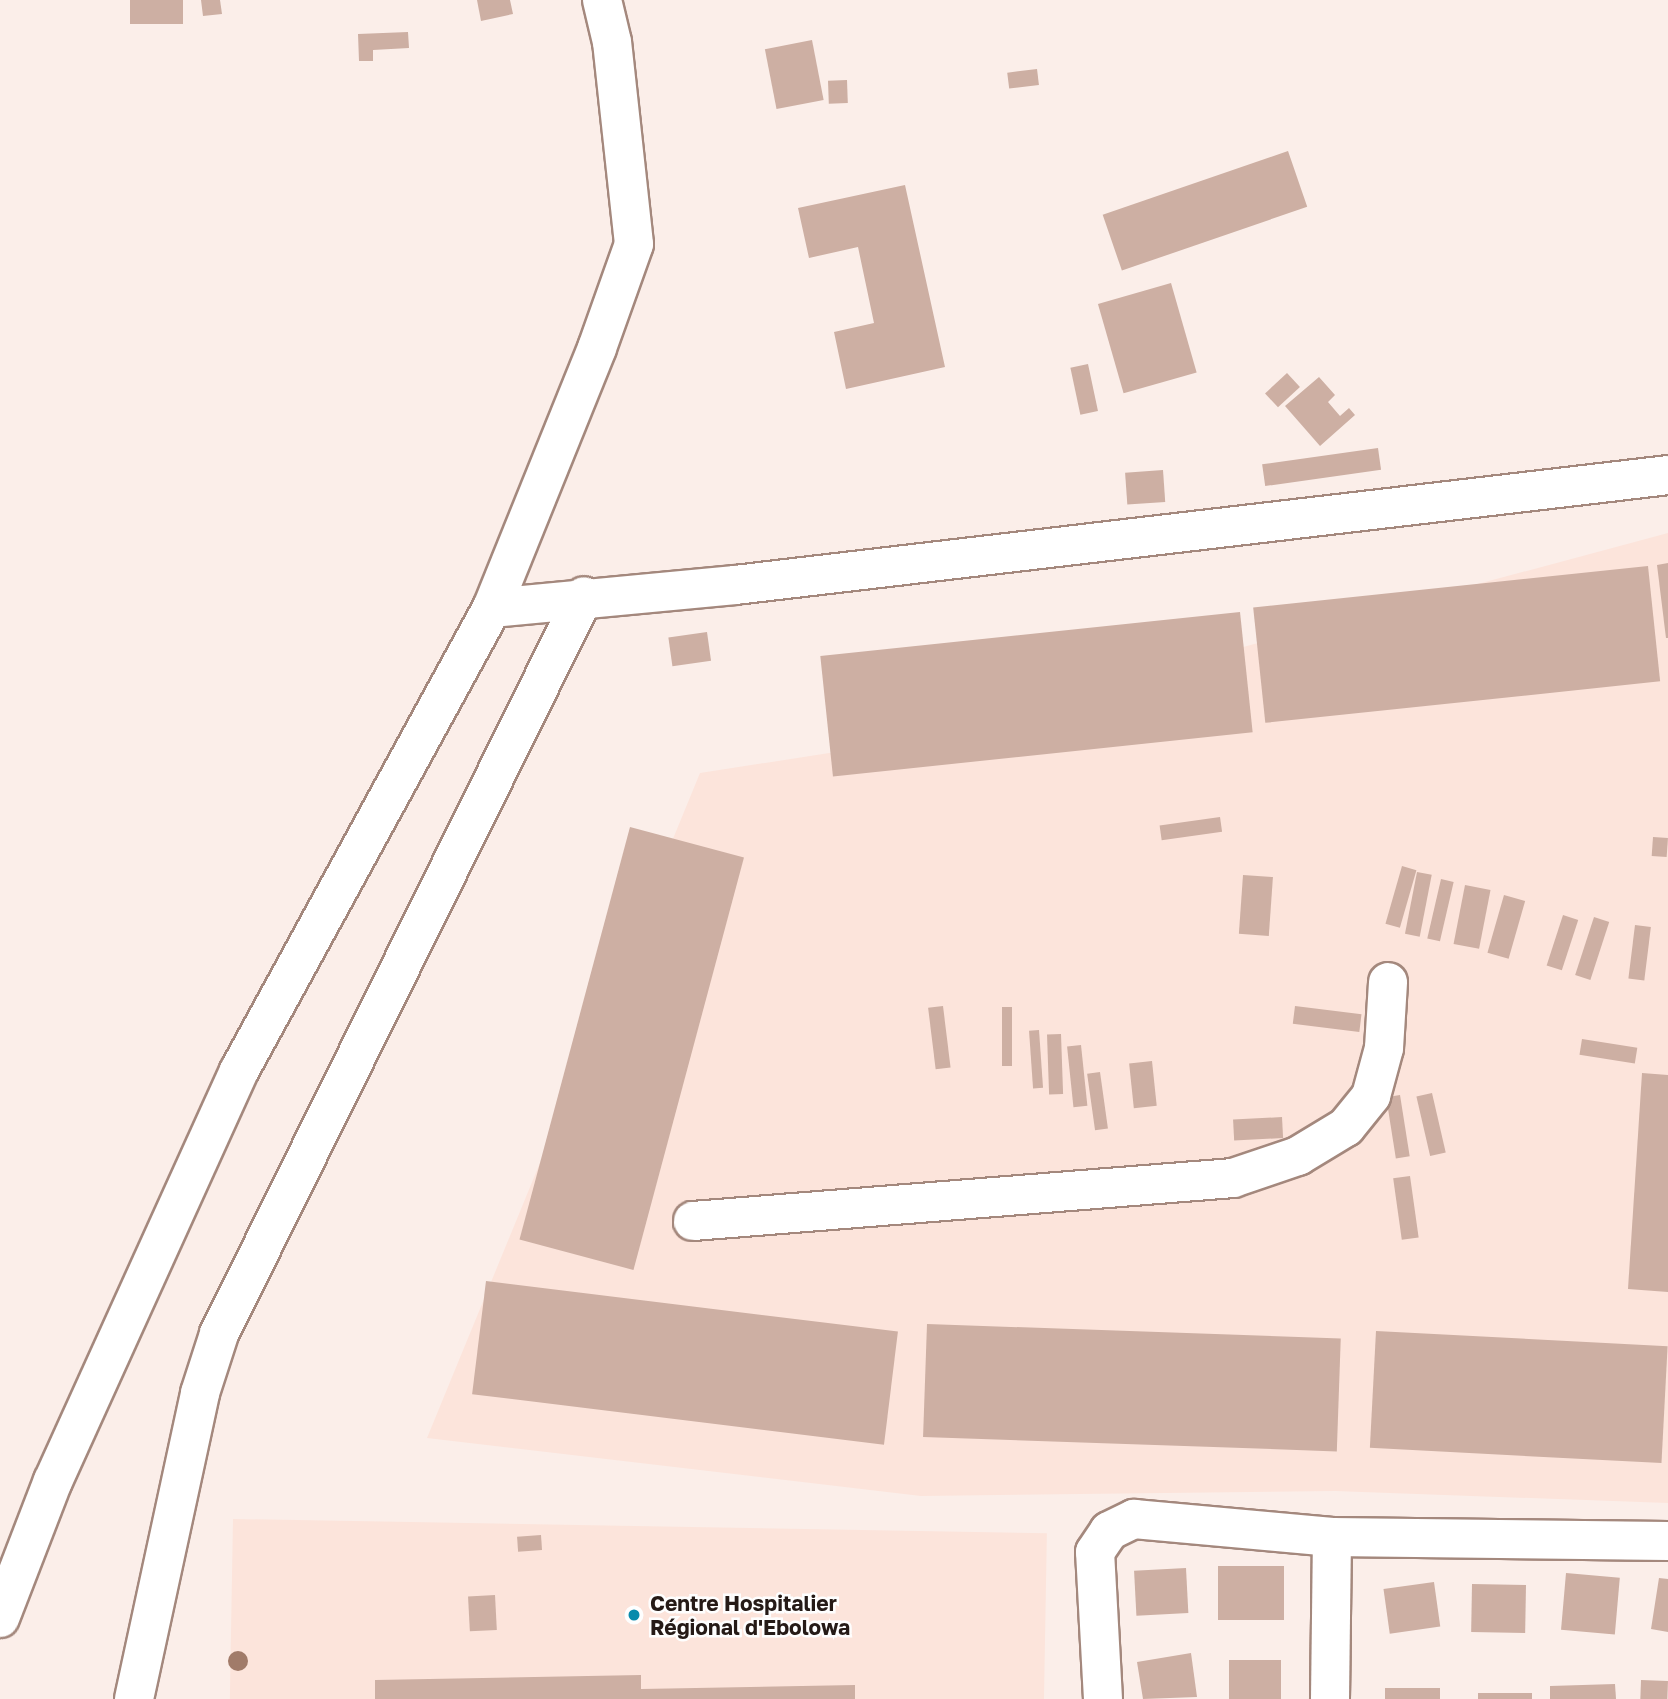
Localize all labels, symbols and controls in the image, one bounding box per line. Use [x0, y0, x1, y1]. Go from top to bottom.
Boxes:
place label: Centre Hospitalier Régional d'Ebolowa [650, 1590, 850, 1640]
marker: Centre Hospitalier Régional d'Ebolowa [624, 1605, 644, 1625]

